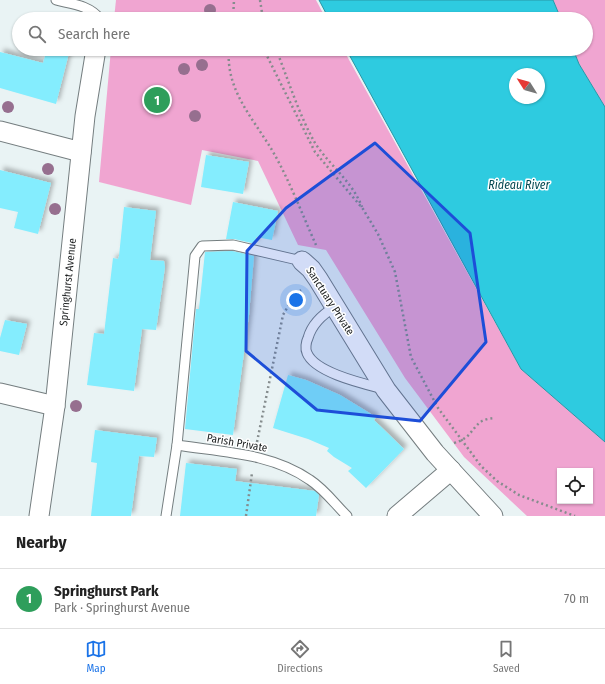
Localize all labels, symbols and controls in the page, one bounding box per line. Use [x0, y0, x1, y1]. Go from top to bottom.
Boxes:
search box [12, 12, 593, 56]
icon: search [26, 23, 48, 45]
text: Search here [58, 25, 130, 43]
north arrow [509, 68, 545, 104]
pin: 1 [144, 85, 170, 115]
water label: Rideau River [488, 178, 551, 192]
street label: Springhurst Avenue [57, 238, 79, 326]
street label: Sanctuary Private [303, 265, 357, 337]
your location [286, 290, 306, 310]
street label: Parish Private [206, 431, 268, 455]
map controls [557, 468, 593, 504]
button: locate [557, 468, 593, 504]
text: Nearby [16, 532, 67, 553]
text: Springhurst Park [54, 582, 159, 600]
text: 1 [26, 591, 32, 606]
text: 70 m [564, 591, 589, 606]
text: Park · Springhurst Avenue [54, 600, 190, 615]
tab: Map [85, 638, 107, 675]
tab: Directions [277, 638, 323, 675]
tab: Saved [493, 638, 520, 675]

